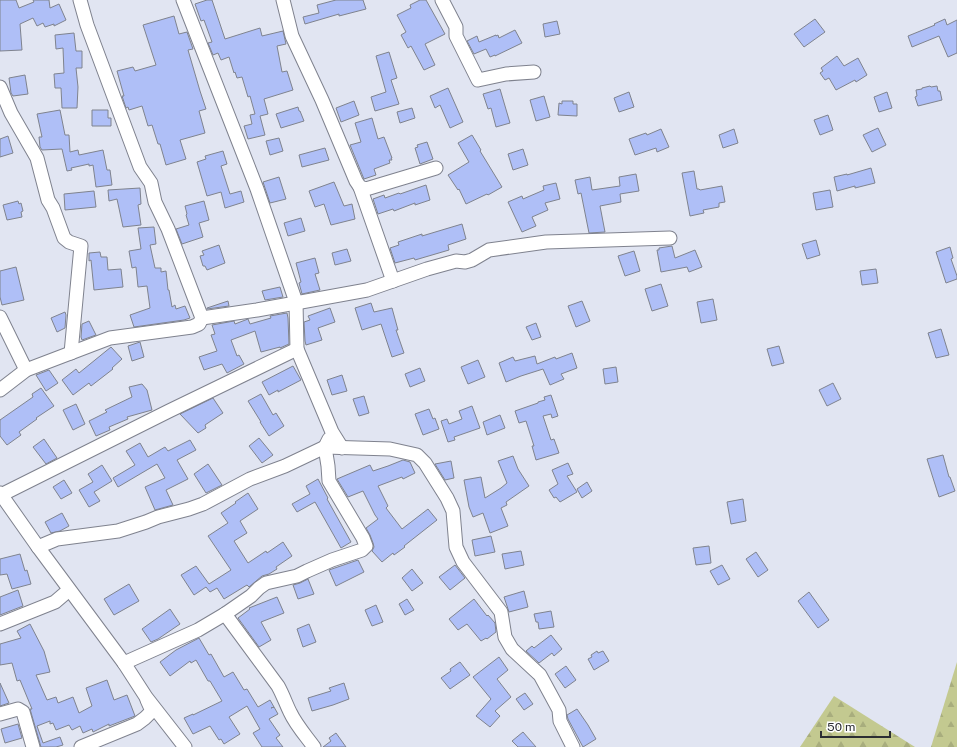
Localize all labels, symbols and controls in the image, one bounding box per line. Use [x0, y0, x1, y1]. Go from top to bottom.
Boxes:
scale bar [821, 713, 890, 739]
text: 50 m [827, 720, 855, 734]

